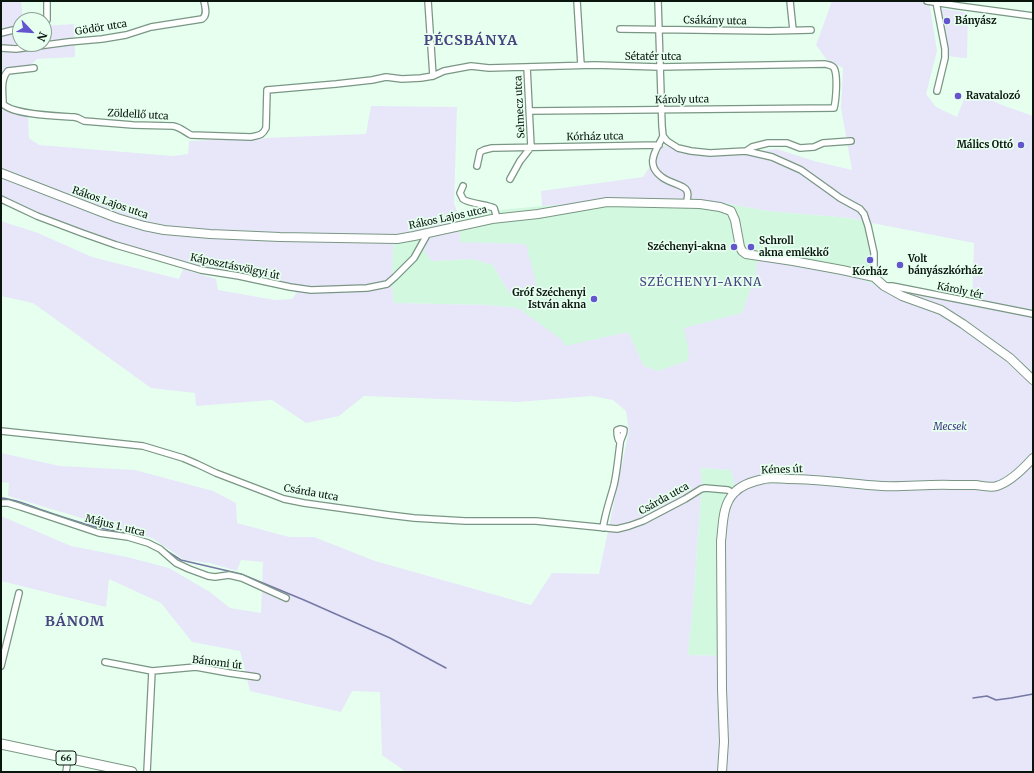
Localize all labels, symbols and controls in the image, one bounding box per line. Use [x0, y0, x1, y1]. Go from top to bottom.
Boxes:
north arrow [12, 12, 52, 52]
street label: Csákány utca [683, 14, 747, 28]
place label: Bányász [955, 15, 996, 27]
marker: Bányász [942, 16, 952, 26]
street label: Gödör utca [74, 18, 128, 38]
text: N [34, 30, 50, 44]
district label: PÉCSBÁNYA [424, 33, 518, 49]
street label: Sétatér utca [625, 51, 681, 63]
street label: Selmecz utca [512, 75, 528, 139]
place label: Ravatalozó [966, 90, 1020, 102]
marker: Ravatalozó [953, 91, 963, 101]
street label: Károly utca [655, 94, 709, 106]
street label: Zöldellő utca [107, 107, 169, 123]
street label: Kórház utca [566, 131, 624, 143]
place label: Málics Ottó [957, 139, 1013, 151]
marker: Málics Ottó [1016, 140, 1026, 150]
street label: Rákos Lajos utca [70, 184, 150, 222]
street label: Rákos Lajos utca [408, 204, 488, 232]
place label: Schroll akna emlékkő [759, 235, 829, 258]
place label: Széchenyi-akna [647, 241, 726, 253]
marker: Széchenyi-akna [729, 242, 739, 252]
marker: Schroll akna emlékkő [746, 242, 756, 252]
street label: Káposztásvölgyi út [189, 252, 281, 282]
place label: Volt bányászkórház [908, 253, 983, 276]
marker: Kórház [865, 255, 875, 265]
marker: Volt bányászkórház [895, 260, 905, 270]
place label: Kórház [852, 266, 888, 278]
district label: SZÉCHENYI-AKNA [639, 276, 763, 290]
street label: Károly tér [936, 280, 984, 302]
place label: Gróf Széchenyi István akna [512, 287, 586, 310]
marker: Gróf Széchenyi István akna [589, 294, 599, 304]
park label: Mecsek [933, 421, 967, 433]
street label: Kénes út [761, 463, 803, 477]
street label: Csárda utca [637, 480, 691, 518]
street label: Csárda utca [283, 482, 339, 504]
street label: Május 1. utca [84, 513, 146, 539]
district label: BÁNOM [45, 614, 105, 630]
street label: Bánomi út [191, 654, 243, 672]
road number: 66 [56, 751, 76, 765]

